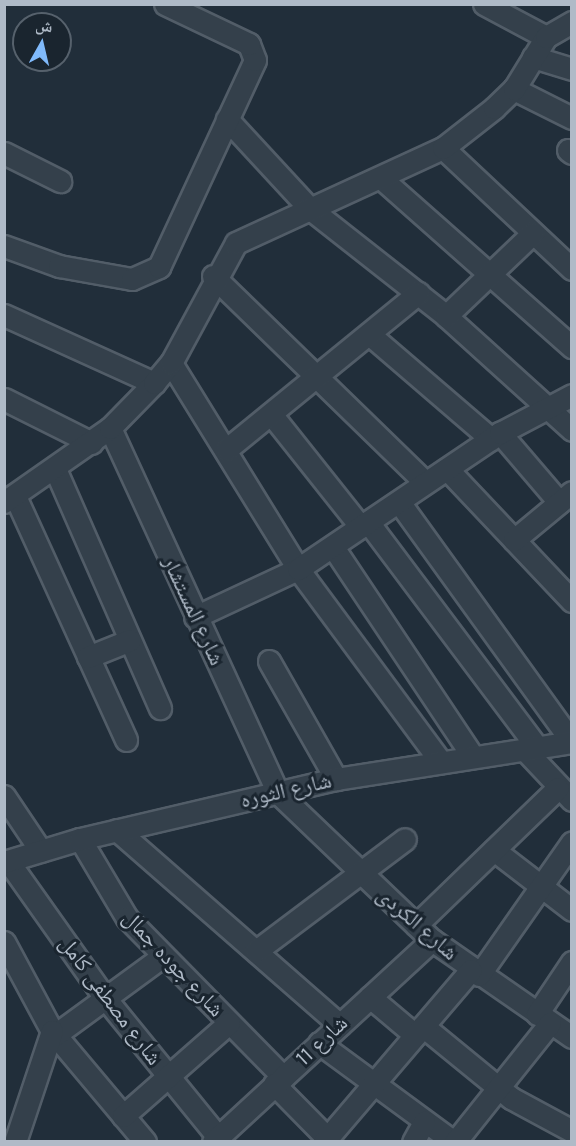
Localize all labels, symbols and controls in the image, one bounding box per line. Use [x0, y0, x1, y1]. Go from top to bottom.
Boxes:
north arrow [12, 12, 72, 72]
text: ش [35, 15, 54, 36]
street label: شارع المستشار [156, 552, 230, 670]
street label: شارع الثوره [238, 768, 334, 814]
street label: شارع الكردى [371, 882, 463, 966]
street label: شارع جوده جمال [117, 905, 229, 1023]
street label: شارع مصطفى كامل [53, 931, 167, 1071]
street label: شارع 11 [290, 1010, 354, 1072]

